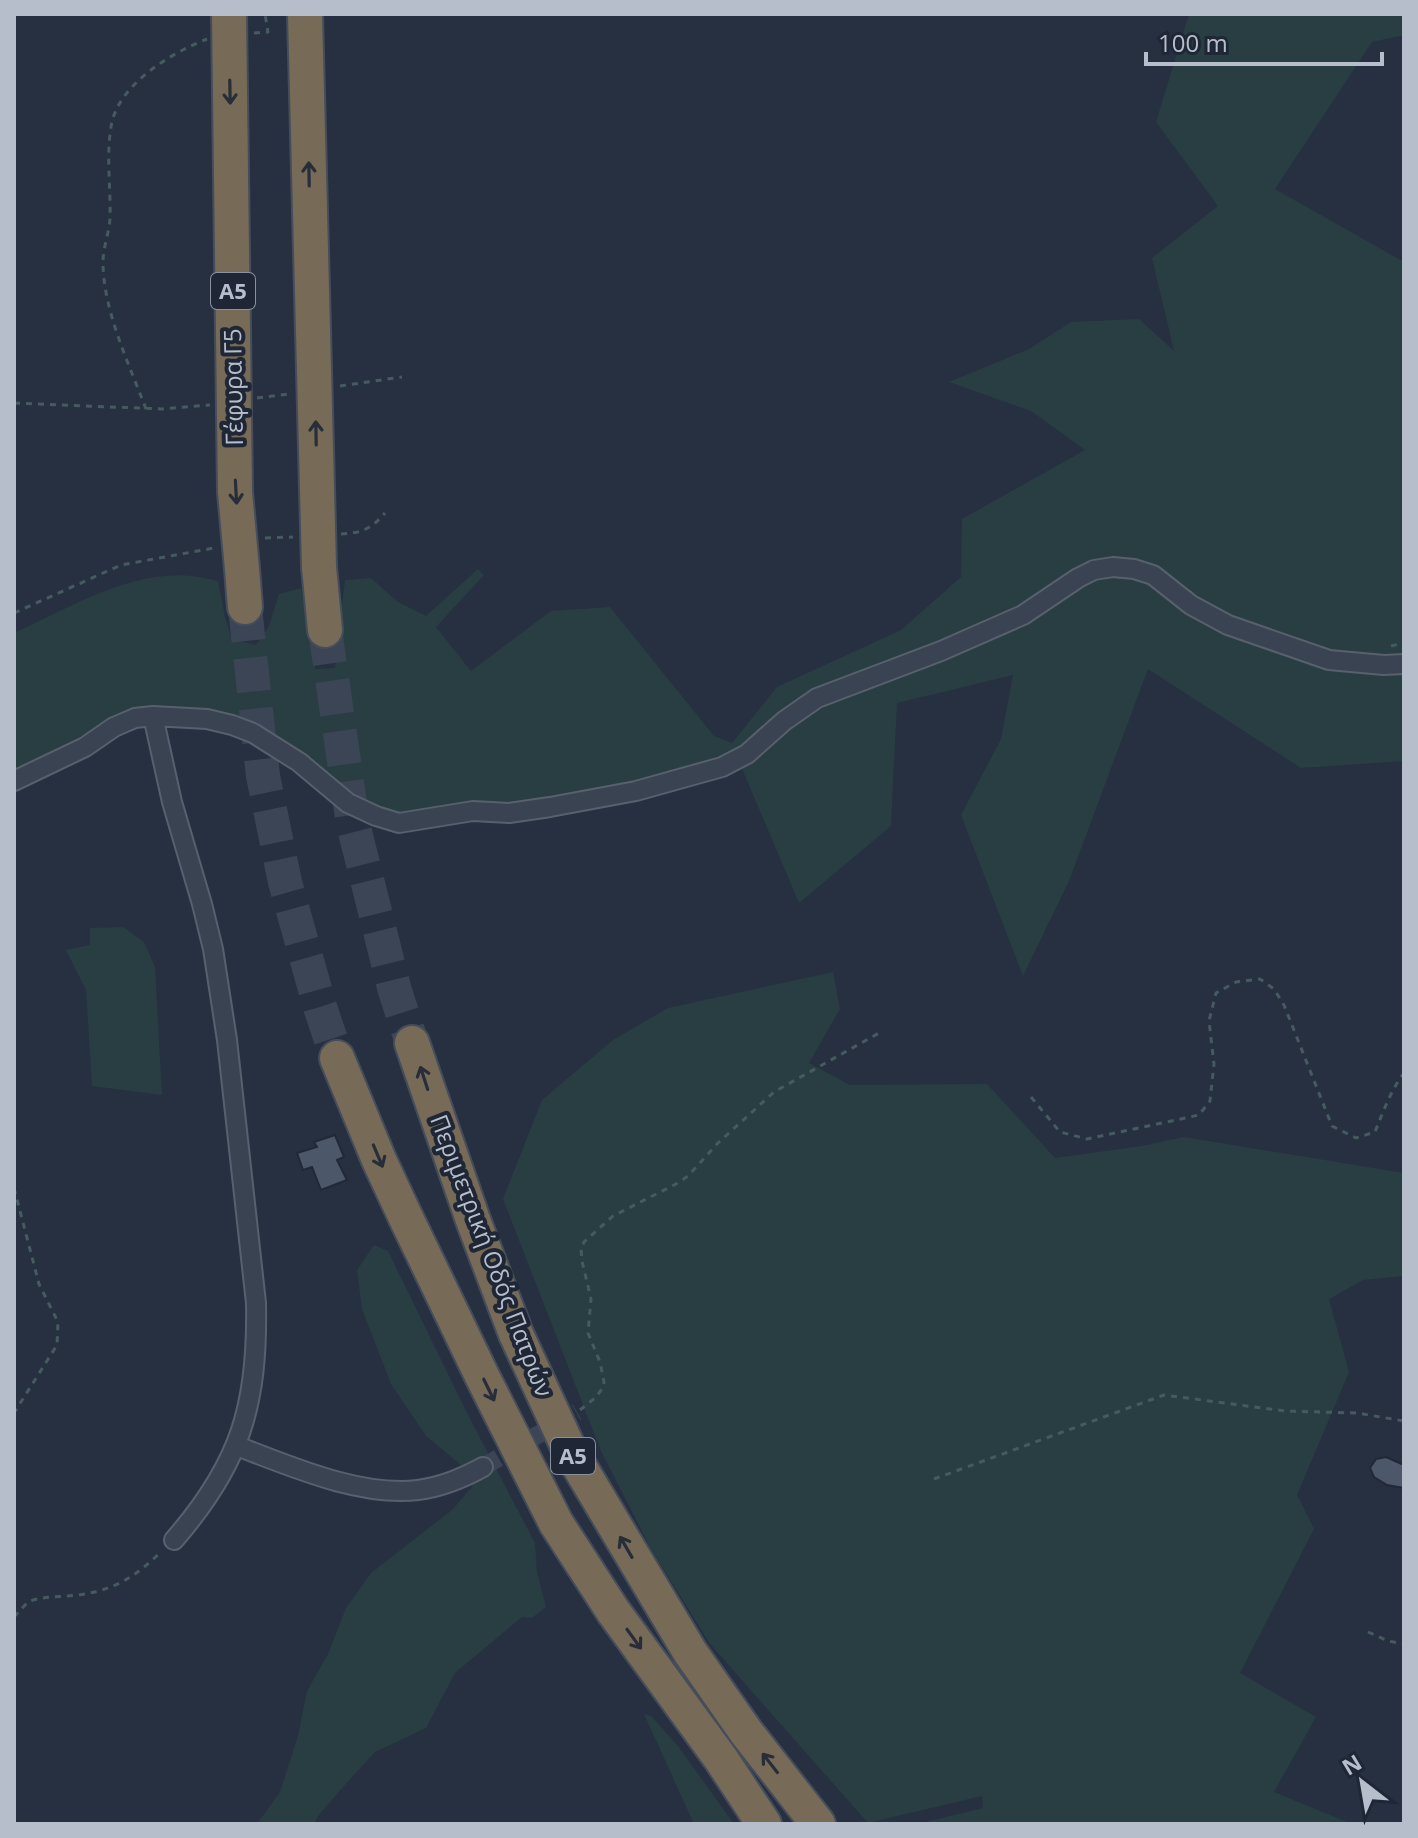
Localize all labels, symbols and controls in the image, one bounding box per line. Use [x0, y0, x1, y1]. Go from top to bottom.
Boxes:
scale bar [1146, 16, 1382, 66]
text: 100 m [1158, 26, 1228, 59]
one-way arrow [222, 78, 238, 105]
one-way arrow [302, 161, 317, 187]
road number: Α5 [211, 273, 255, 309]
street label: Γέφυρα Γ5 [215, 328, 250, 446]
one-way arrow [308, 420, 324, 447]
one-way arrow [228, 478, 243, 505]
one-way arrow [415, 1066, 430, 1091]
street label: Περιμετρική Οδός Πατρών [423, 1109, 562, 1401]
one-way arrow [371, 1143, 386, 1167]
one-way arrow [482, 1378, 497, 1402]
road number: Α5 [551, 1438, 595, 1474]
one-way arrow [618, 1536, 634, 1559]
one-way arrow [626, 1627, 642, 1649]
north arrow [1322, 1742, 1402, 1822]
text: N [1336, 1747, 1367, 1781]
one-way arrow [762, 1753, 779, 1774]

